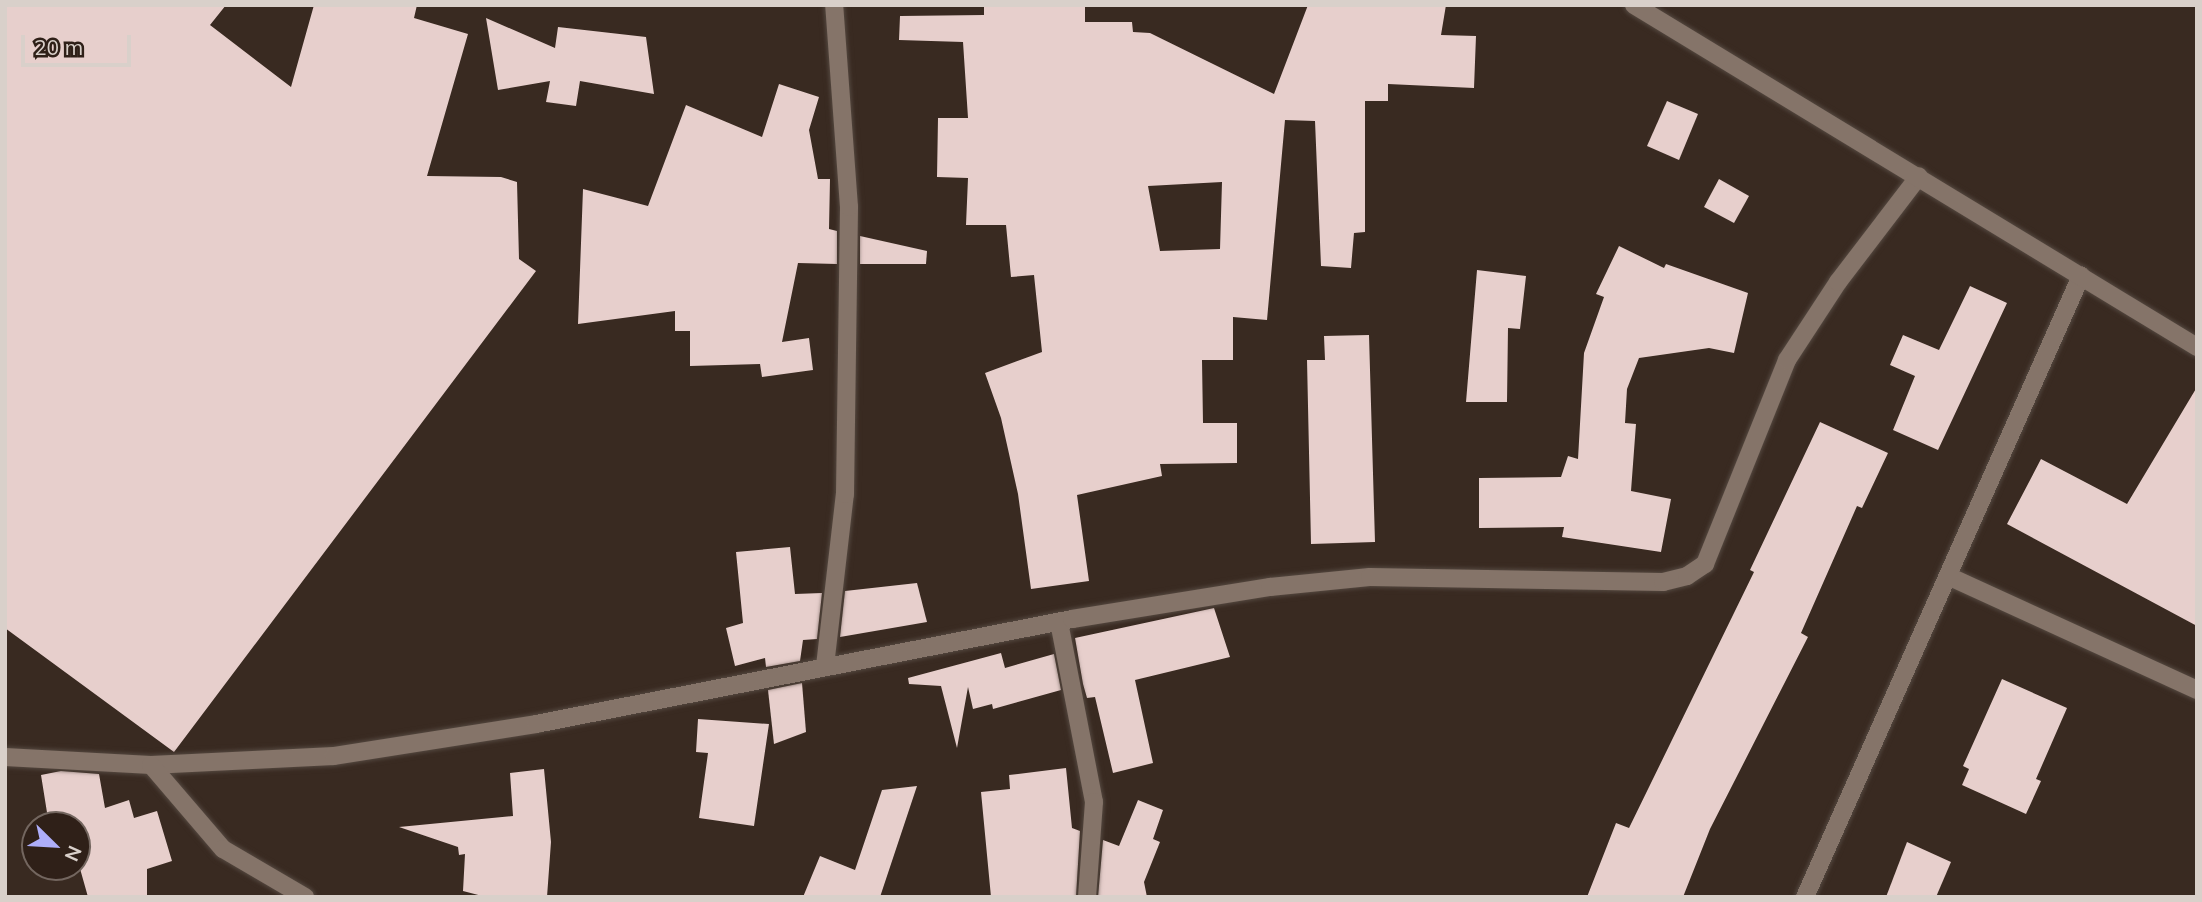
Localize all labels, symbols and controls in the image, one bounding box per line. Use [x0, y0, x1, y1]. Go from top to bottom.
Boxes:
scale bar [24, 21, 135, 65]
text: 20 m [34, 34, 83, 60]
north arrow [21, 811, 91, 881]
text: N [59, 842, 87, 865]

